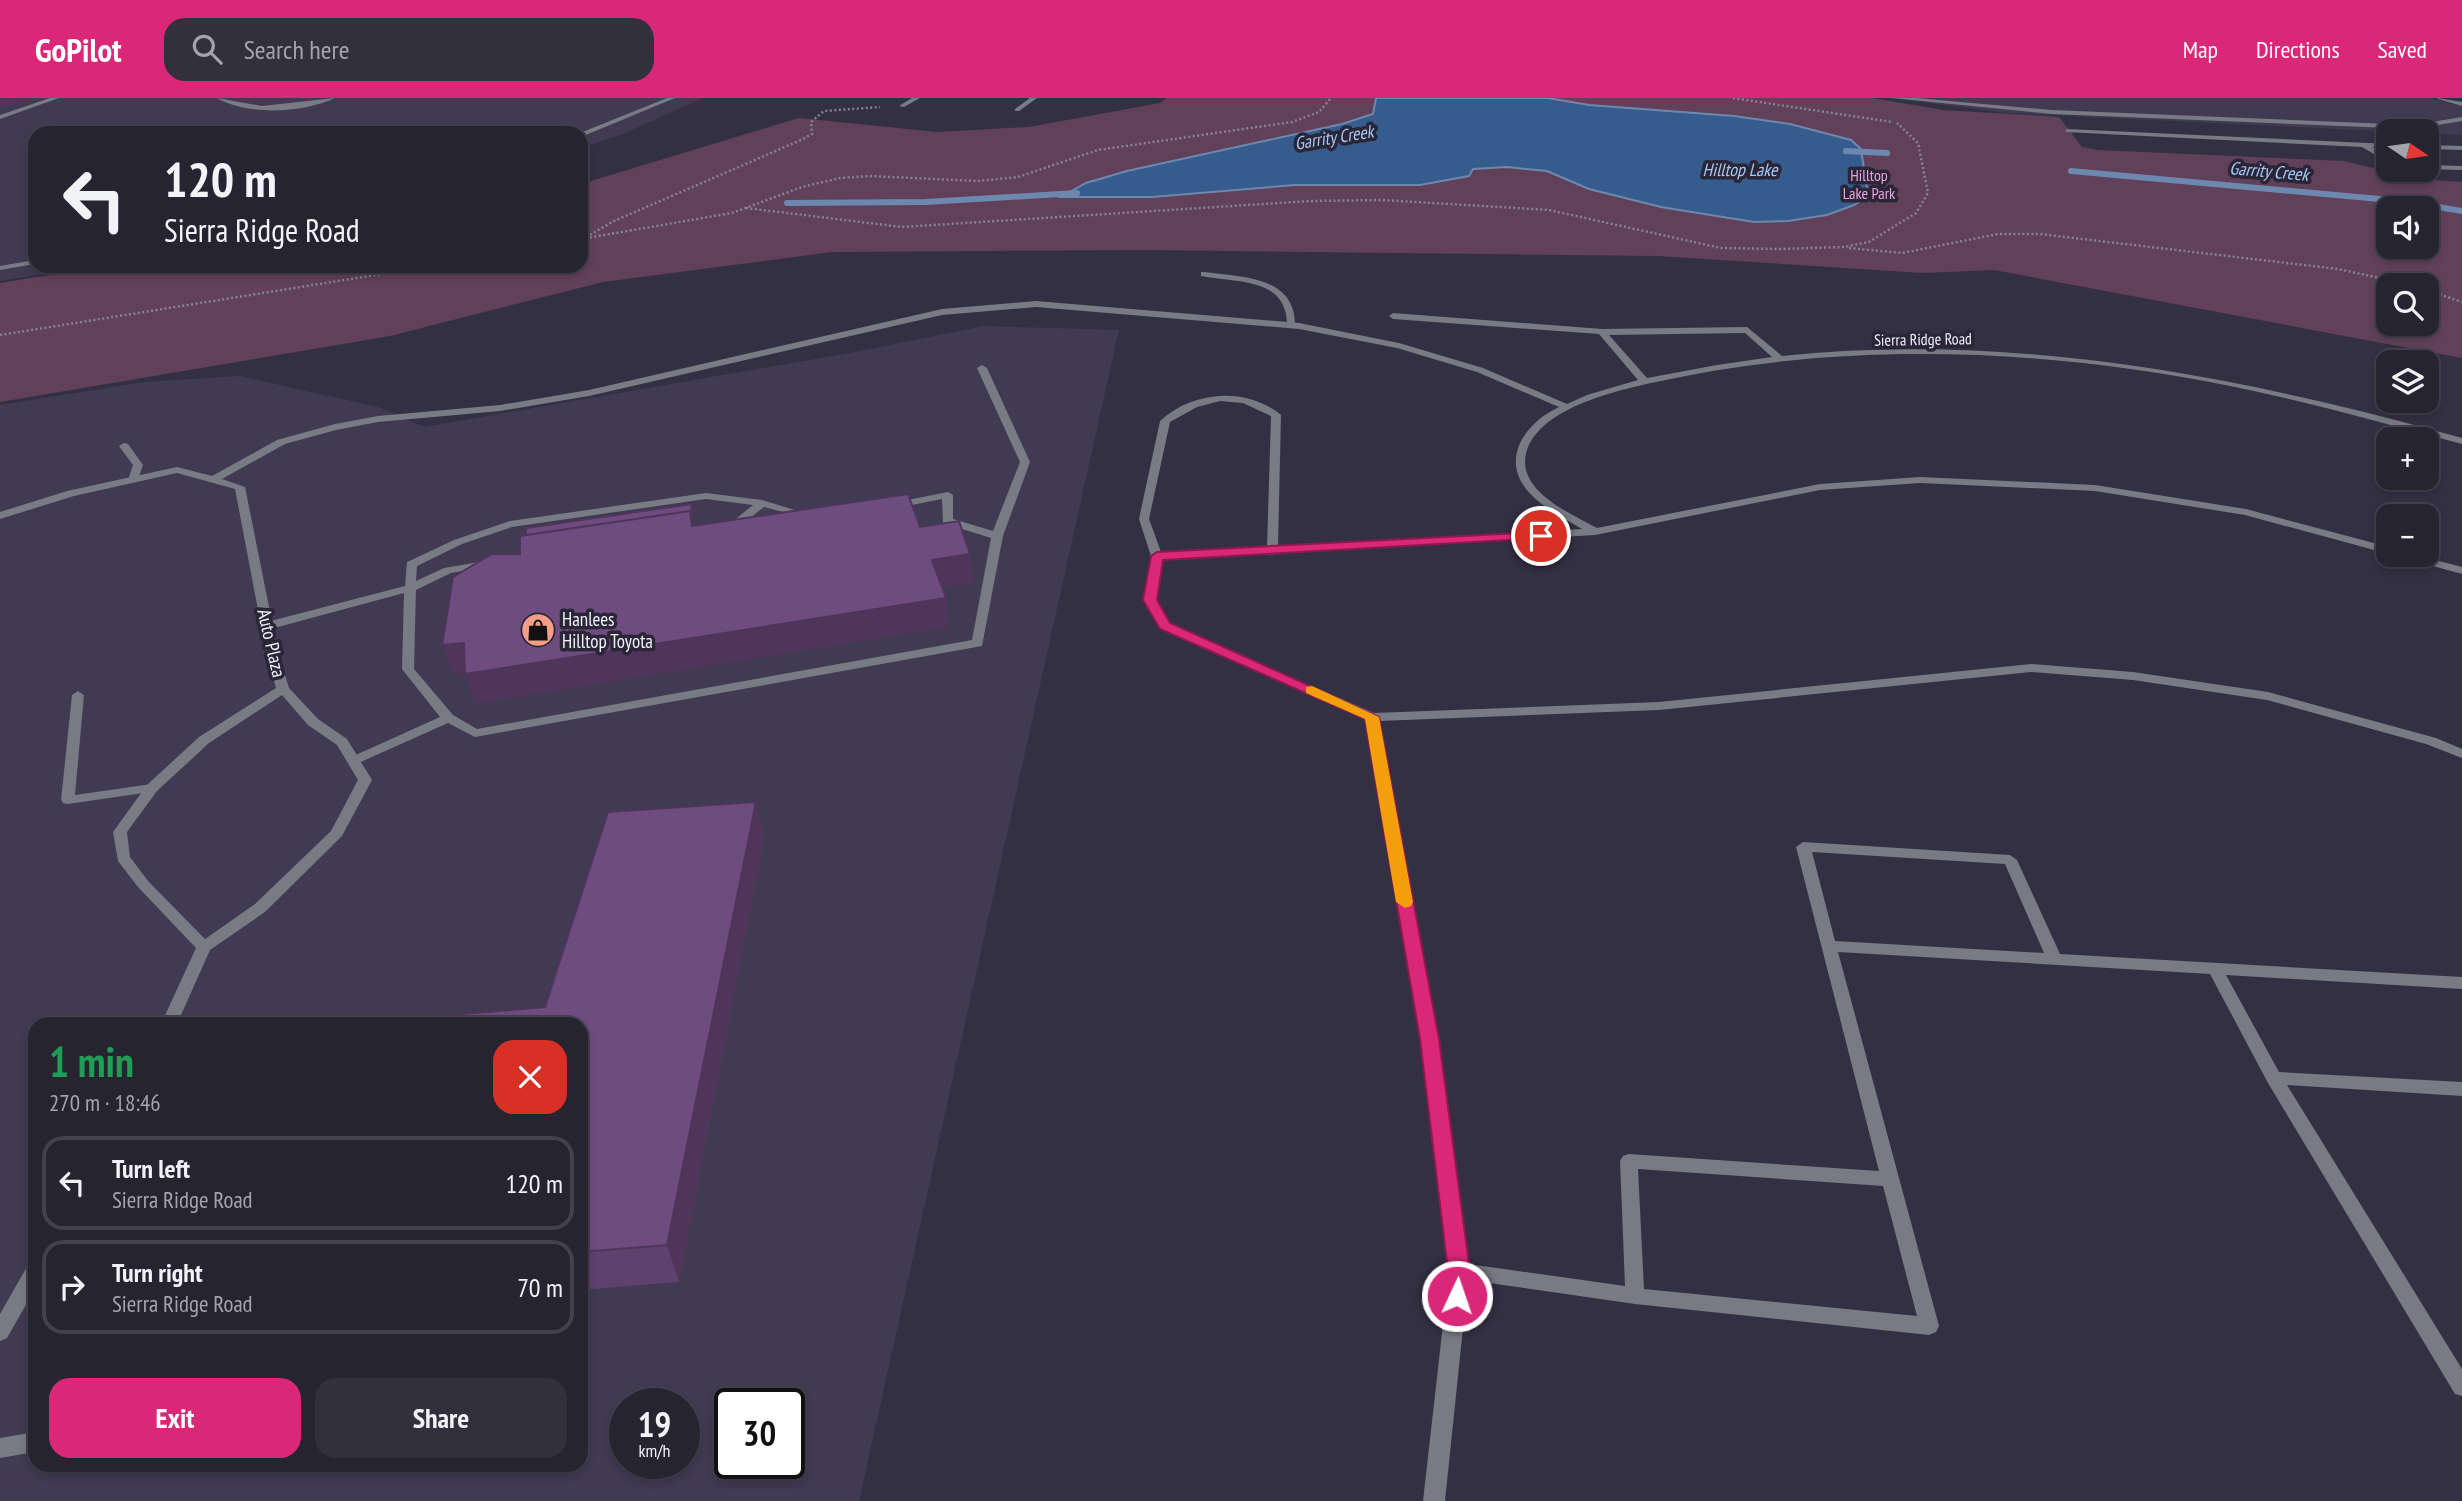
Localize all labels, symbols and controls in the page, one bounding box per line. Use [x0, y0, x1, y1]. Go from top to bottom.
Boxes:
search box [164, 18, 654, 81]
text: GoPilot [35, 28, 122, 71]
icon: search [188, 30, 226, 68]
text: Search here [244, 33, 349, 66]
text: Map [2183, 34, 2218, 65]
text: Directions [2256, 34, 2340, 65]
text: Saved [2378, 34, 2427, 65]
water label: Garrity Creek [1293, 119, 1377, 155]
north arrow [2376, 119, 2440, 182]
map controls [2376, 119, 2439, 567]
text: 120 m [164, 147, 277, 211]
icon: left [49, 154, 140, 245]
water label: Garrity Creek [2228, 156, 2312, 186]
water label: Hilltop Lake [1703, 158, 1779, 181]
park label: Hilltop Lake Park [1843, 165, 1896, 203]
button: sound [2376, 196, 2439, 259]
text: Sierra Ridge Road [164, 209, 360, 251]
button: search [2376, 273, 2439, 336]
street label: Sierra Ridge Road [1874, 328, 1972, 350]
button: layers [2376, 350, 2439, 413]
button: + [2376, 427, 2439, 490]
button: − [2376, 504, 2439, 567]
pin [1511, 506, 1571, 566]
icon: arrive [1522, 517, 1560, 555]
street label: Auto Plaza [252, 606, 292, 680]
place label: Hanlees Hilltop Toyota [562, 607, 653, 653]
shop icon: Hanlees Hilltop Toyota [519, 611, 557, 649]
text: 1 min [49, 1034, 134, 1089]
button: close [493, 1040, 567, 1114]
text: 270 m · 18:46 [49, 1088, 161, 1117]
text: Turn left [112, 1152, 190, 1185]
icon: left [53, 1164, 91, 1202]
text: 120 m [505, 1167, 563, 1200]
text: Sierra Ridge Road [112, 1185, 253, 1214]
text: Turn right [112, 1256, 203, 1289]
position arrow [1420, 1259, 1494, 1333]
icon: right [53, 1268, 91, 1306]
text: 70 m [517, 1271, 563, 1304]
text: Sierra Ridge Road [112, 1289, 253, 1318]
button: Exit [49, 1378, 301, 1458]
button: Share [315, 1378, 567, 1458]
speed limit sign: 30 [714, 1388, 805, 1479]
text: 19 [638, 1401, 671, 1447]
text: km/h [639, 1439, 670, 1462]

